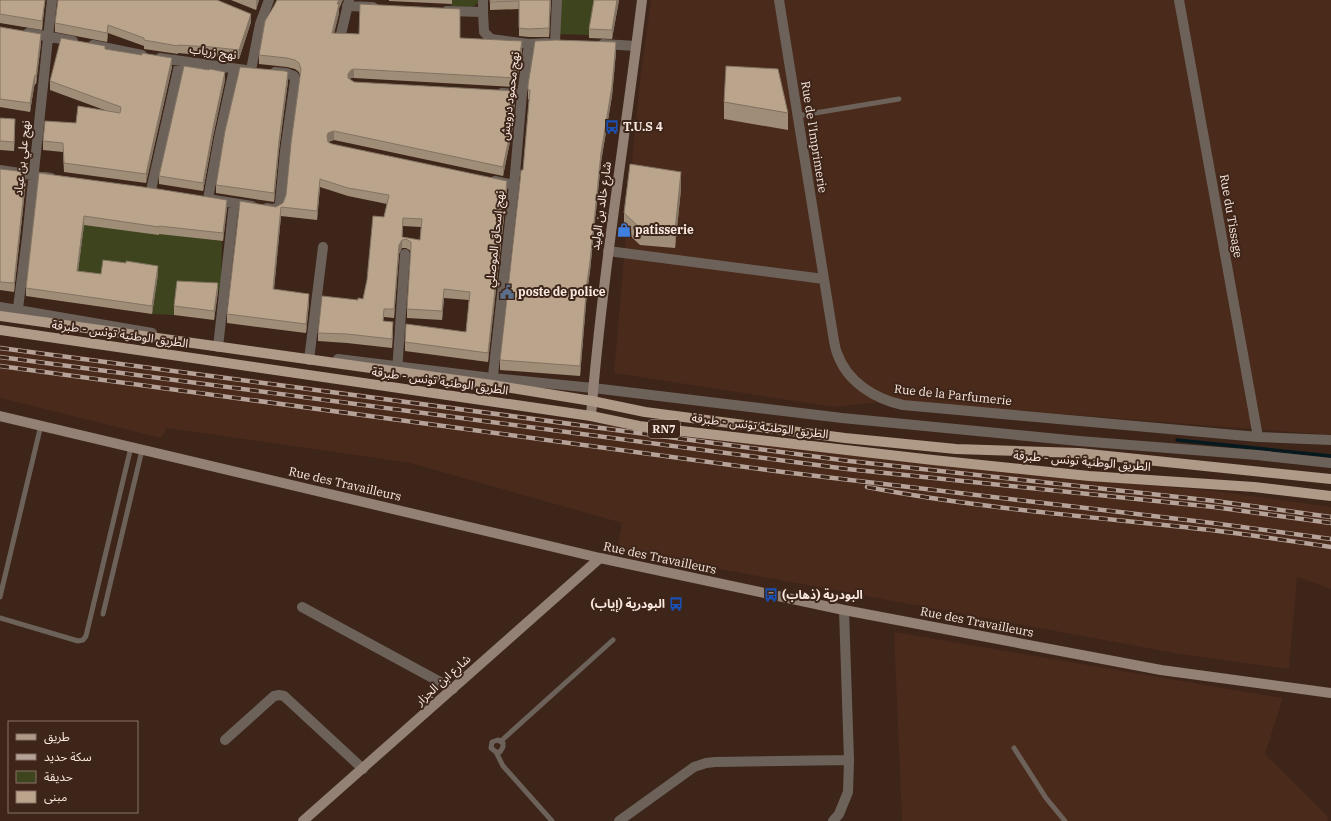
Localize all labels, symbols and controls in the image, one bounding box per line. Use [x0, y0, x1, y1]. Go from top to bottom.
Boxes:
street label: نهج زرياب [188, 41, 238, 64]
street label: نهج محمود درويش [497, 51, 524, 141]
street label: Rue de l'Imprimerie [798, 80, 831, 194]
bus stop icon: T.U.S 4 [604, 119, 620, 135]
place label: T.U.S 4 [623, 119, 663, 134]
street label: نهج علي بن عياد [10, 120, 36, 197]
street label: شارع خالد بن الوليد [587, 161, 616, 252]
street label: Rue du Tissage [1217, 173, 1246, 259]
street label: نهج إسحاق الموصلي [482, 190, 510, 288]
shop icon: patisserie [616, 222, 632, 238]
place label: patisserie [635, 222, 694, 237]
public building icon: poste de police [499, 284, 515, 300]
place label: poste de police [518, 284, 606, 299]
street label: الطريق الوطنية تونس - طبرقة [51, 316, 189, 352]
street label: الطريق الوطنية تونس - طبرقة [371, 363, 509, 399]
street label: Rue de la Parfumerie [893, 381, 1013, 408]
street label: الطريق الوطنية تونس - طبرقة [691, 410, 829, 442]
road number: RN7 [648, 420, 680, 438]
street label: الطريق الوطنية تونس - طبرقة [1013, 447, 1151, 475]
street label: Rue des Travailleurs [287, 463, 403, 504]
street label: Rue des Travailleurs [602, 538, 718, 577]
bus stop icon: البودرية (ذهاب) [763, 587, 779, 603]
place label: البودرية (ذهاب) [782, 587, 863, 602]
place label: البودرية (إياب) [591, 596, 665, 613]
bus stop icon: البودرية (إياب) [668, 596, 684, 612]
street label: Rue des Travailleurs [919, 603, 1035, 640]
street label: شارع ابن الجزار [411, 651, 475, 710]
legend [8, 721, 138, 813]
text: طريق [44, 729, 70, 745]
text: سكة حديد [44, 749, 92, 764]
text: حديقة [44, 769, 73, 784]
text: مبنى [44, 789, 67, 804]

